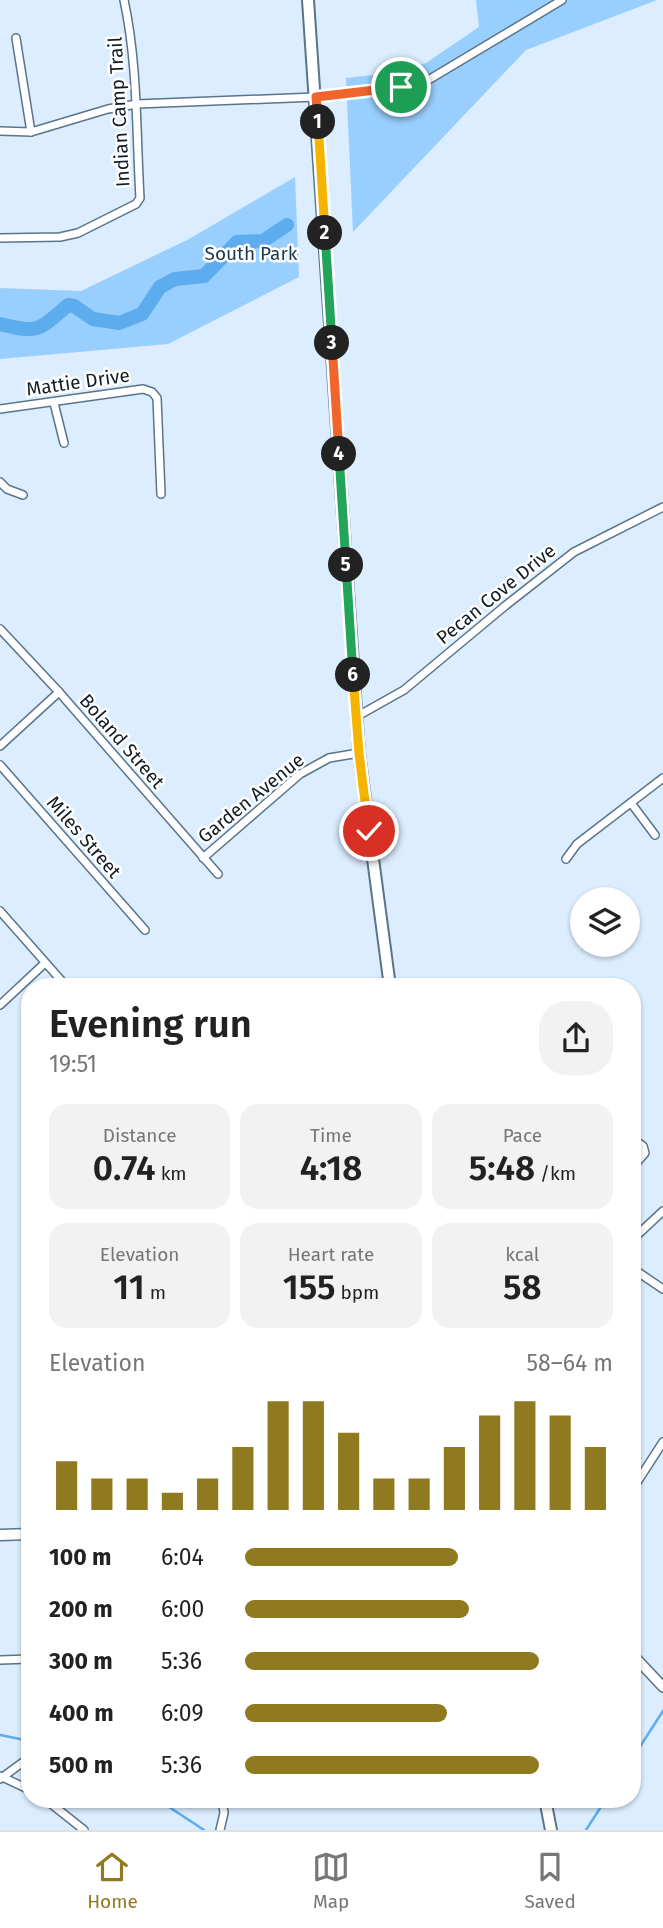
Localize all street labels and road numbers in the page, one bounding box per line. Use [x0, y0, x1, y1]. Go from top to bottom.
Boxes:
street label: Indian Camp Trail [104, 36, 134, 188]
street label: Mattie Drive [25, 363, 131, 401]
street label: Pecan Cove Drive [432, 539, 560, 649]
street label: Boland Street [75, 689, 169, 793]
street label: Garden Avenue [193, 748, 309, 848]
street label: Miles Street [42, 791, 126, 883]

